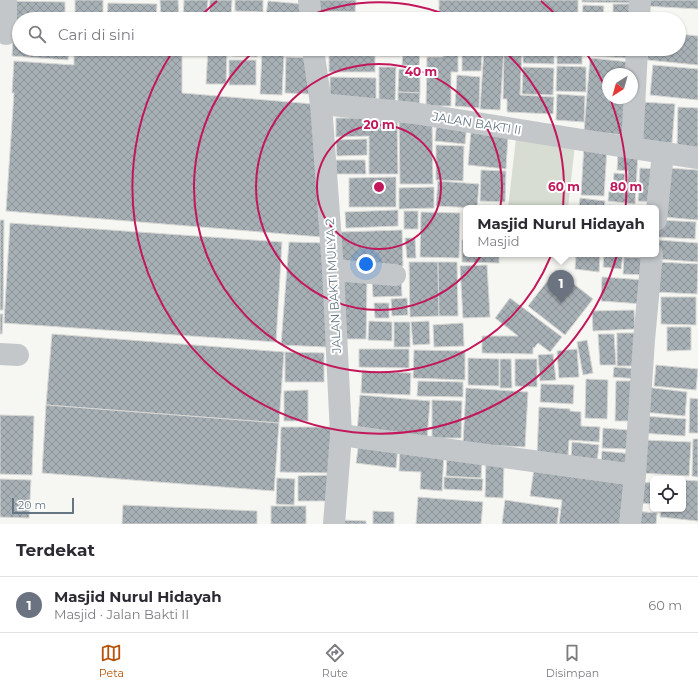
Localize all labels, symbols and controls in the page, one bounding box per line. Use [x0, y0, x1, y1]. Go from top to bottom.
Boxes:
search box [12, 12, 686, 56]
icon: search [26, 23, 48, 45]
text: Cari di sini [58, 25, 135, 44]
text: 40 m [405, 64, 437, 79]
north arrow [602, 68, 638, 104]
street label: JALAN BAKTI II [431, 108, 522, 137]
text: 20 m [363, 117, 395, 132]
text: 60 m [548, 179, 580, 194]
text: 80 m [610, 179, 642, 194]
centre of rings [372, 180, 386, 194]
popup [463, 205, 659, 257]
text: Masjid Nurul Hidayah [477, 214, 645, 233]
street label: JALAN BAKTI MULYA 2 [322, 218, 344, 355]
text: Masjid [477, 233, 519, 249]
your location [356, 254, 376, 274]
pin: 1 [548, 270, 574, 303]
map controls [650, 476, 686, 512]
button: locate [650, 476, 686, 512]
scale bar [12, 496, 74, 515]
text: 20 m [18, 498, 46, 512]
text: Terdekat [16, 540, 95, 560]
text: Masjid Nurul Hidayah [54, 587, 222, 606]
text: 1 [26, 597, 32, 613]
text: 60 m [648, 597, 682, 613]
text: Masjid · Jalan Bakti II [54, 606, 189, 622]
tab: Peta [99, 642, 124, 680]
tab: Rute [322, 642, 348, 680]
tab: Disimpan [546, 642, 599, 680]

